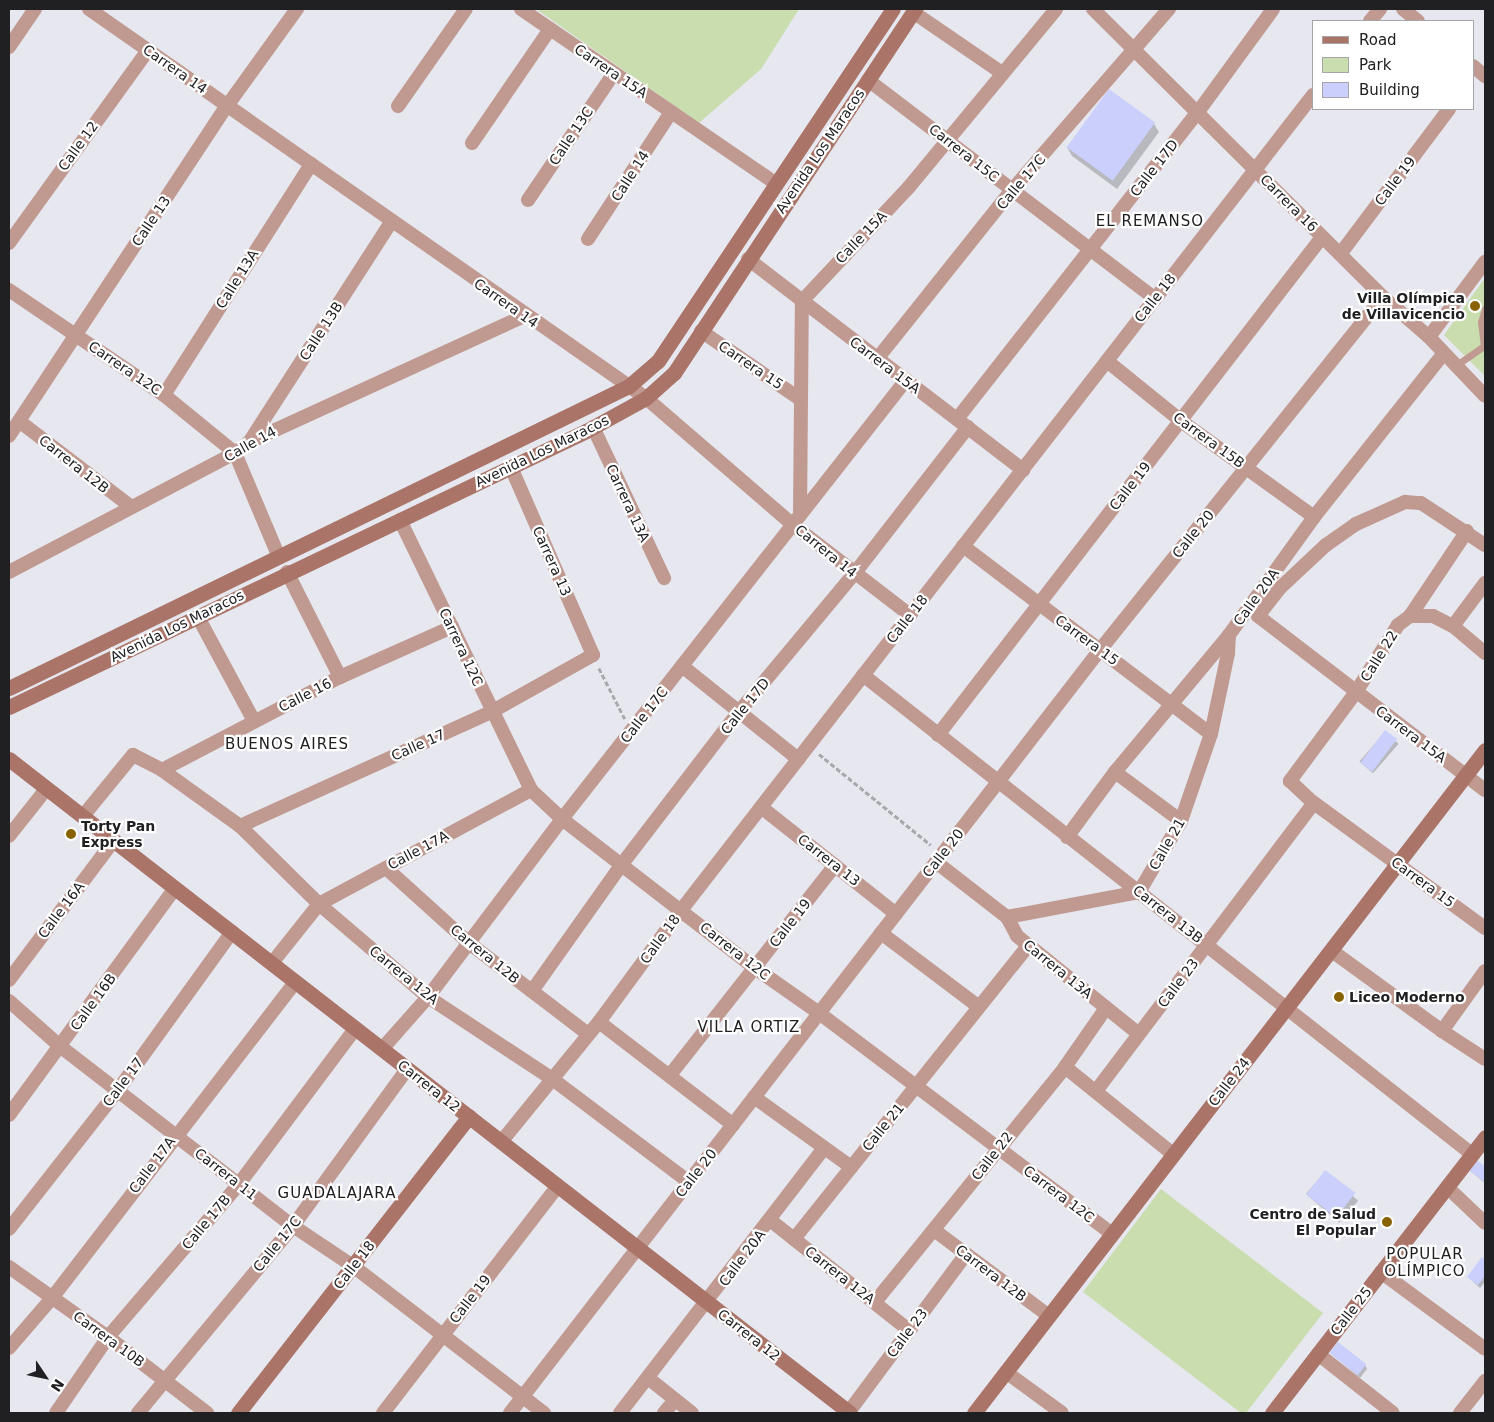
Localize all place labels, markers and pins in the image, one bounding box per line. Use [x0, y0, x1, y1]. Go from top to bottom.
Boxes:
place label: Villa Olímpica de Villavicencio [1342, 290, 1465, 322]
marker: Villa Olímpica de Villavicencio [1469, 300, 1481, 312]
place label: Torty Pan Express [81, 818, 155, 850]
marker: Torty Pan Express [65, 828, 77, 840]
place label: Liceo Moderno [1349, 989, 1465, 1005]
marker: Liceo Moderno [1333, 991, 1345, 1003]
place label: Centro de Salud El Popular [1249, 1206, 1376, 1238]
marker: Centro de Salud El Popular [1380, 1215, 1394, 1229]

